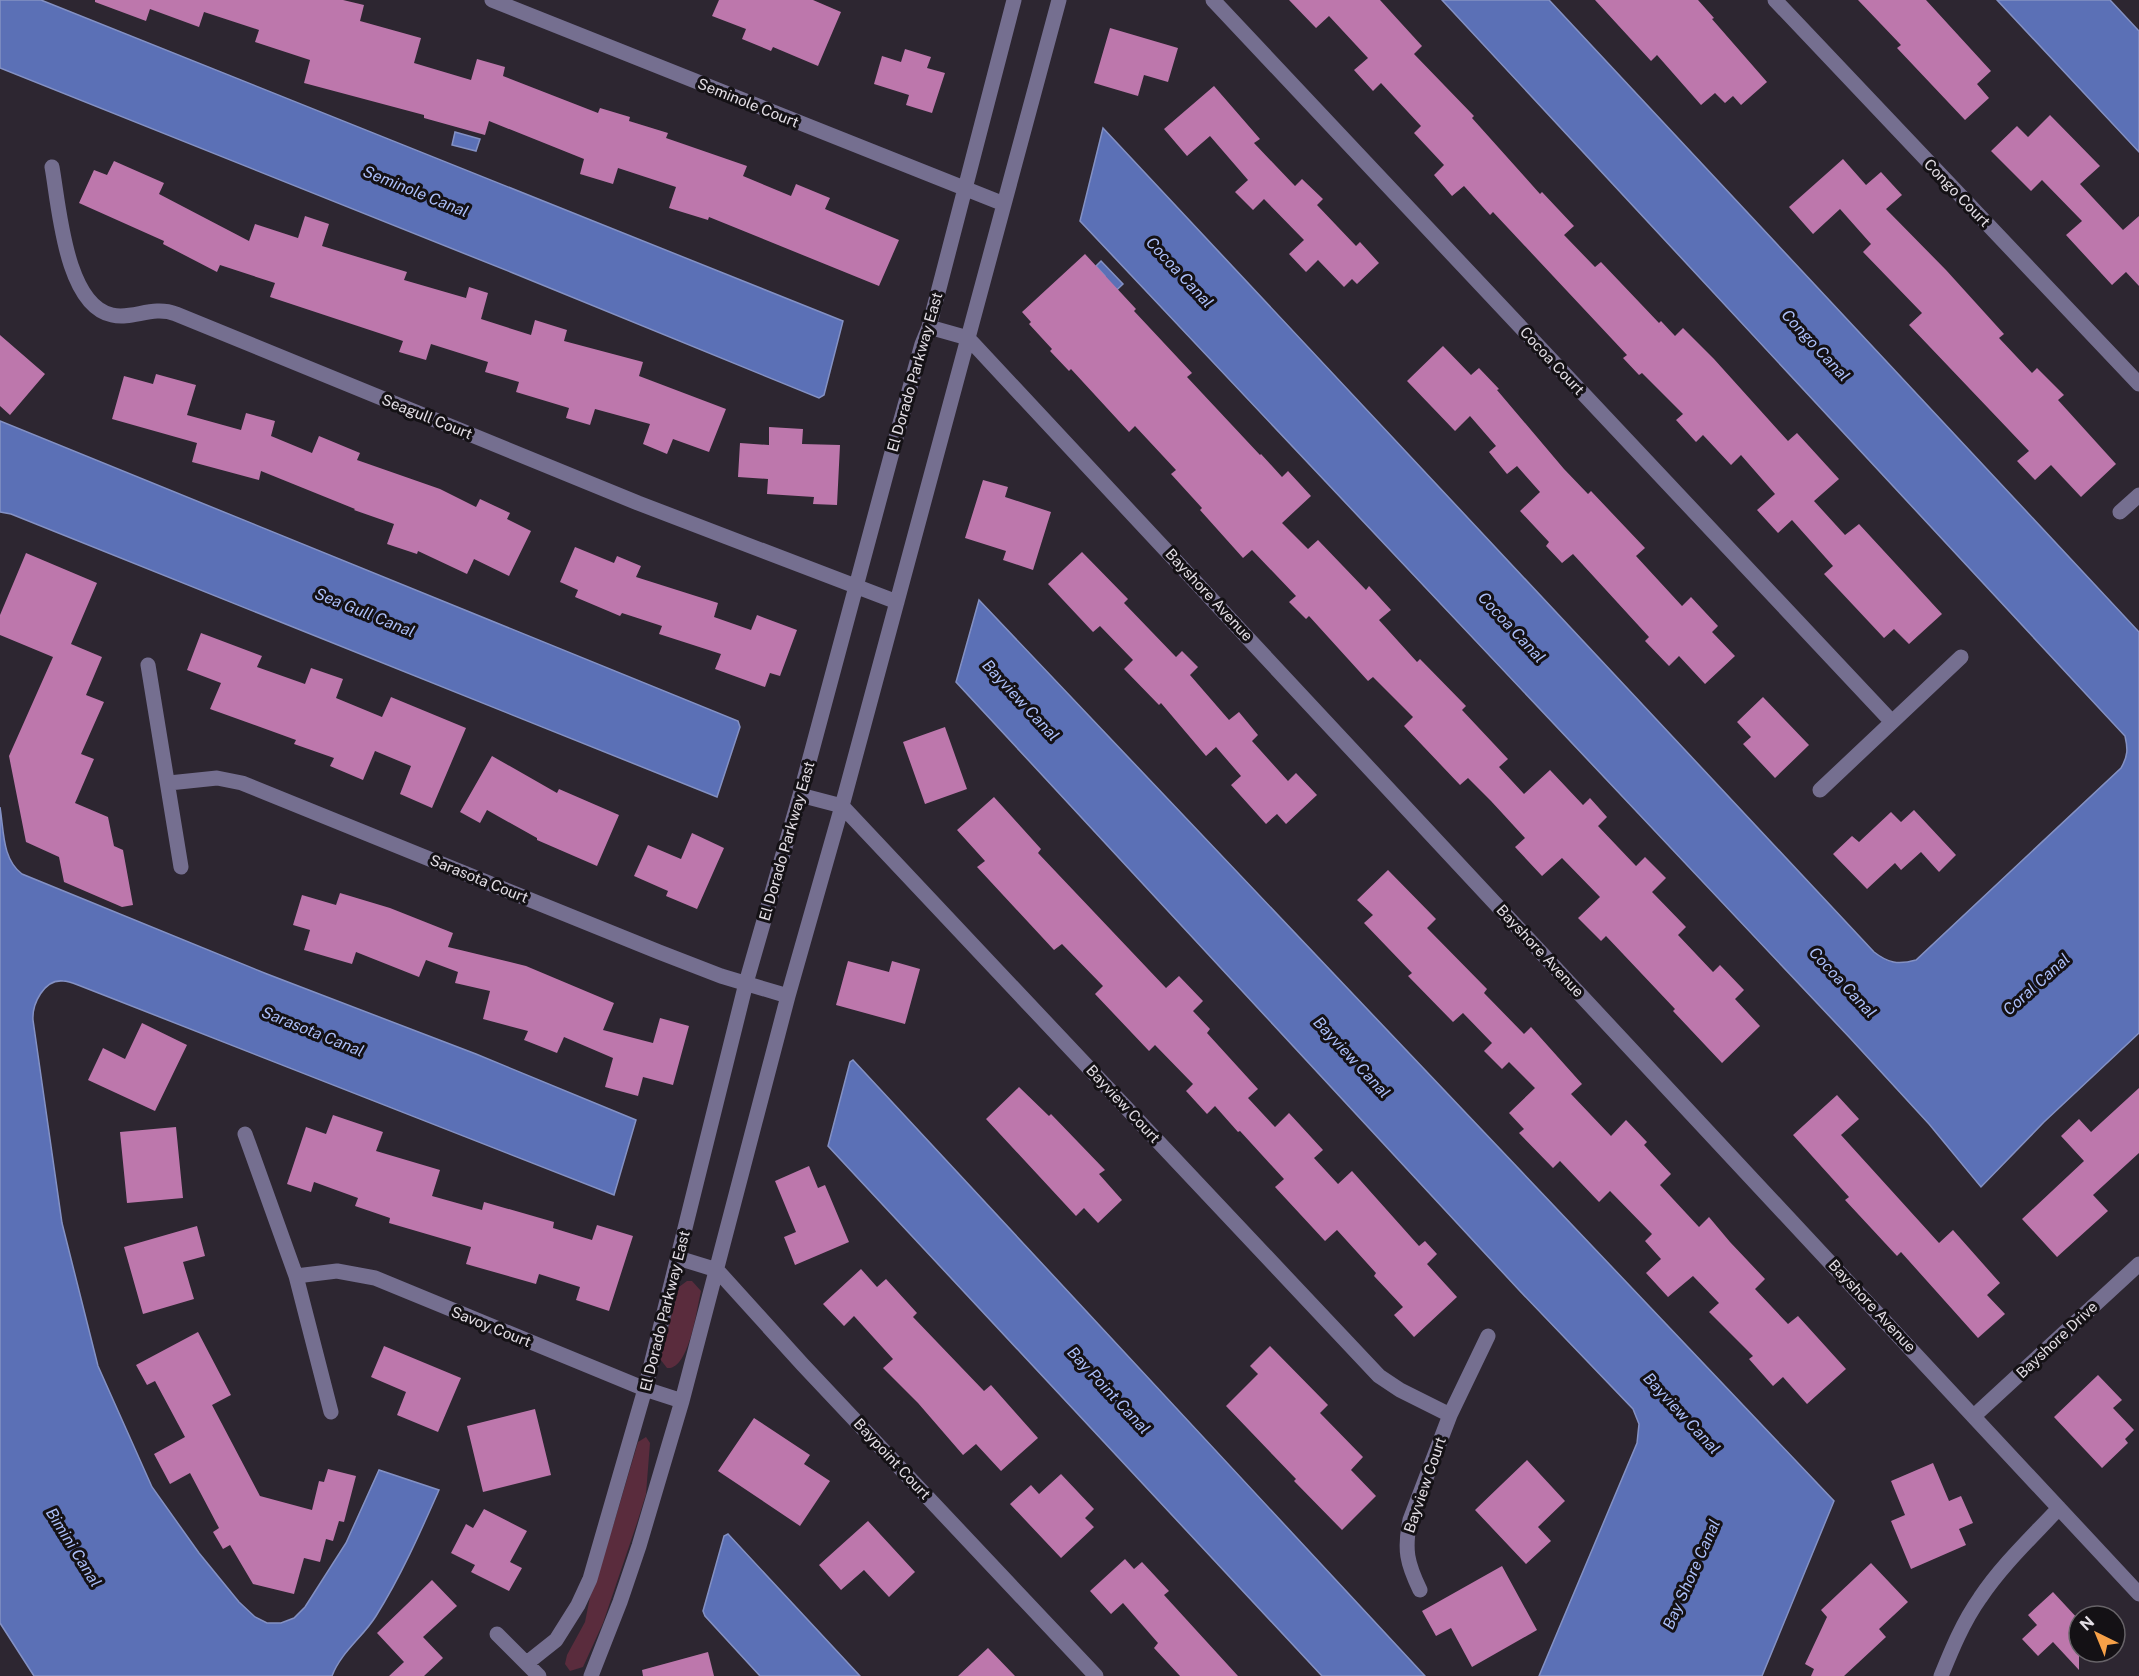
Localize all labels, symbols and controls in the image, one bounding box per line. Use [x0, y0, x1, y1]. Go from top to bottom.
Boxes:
street label: Seminole Court [695, 74, 801, 131]
street label: Congo Court [1921, 155, 1994, 230]
water label: Seminole Canal [360, 162, 471, 221]
water label: Cocoa Canal [1142, 233, 1217, 312]
street label: El Dorado Parkway East [884, 290, 945, 454]
water label: Congo Canal [1778, 306, 1854, 385]
street label: Cocoa Court [1517, 323, 1588, 398]
street label: Seagull Court [379, 391, 475, 443]
street label: Bayshore Avenue [1162, 545, 1257, 644]
water label: Sea Gull Canal [312, 584, 418, 641]
water label: Cocoa Canal [1474, 588, 1549, 667]
water label: Bayview Canal [978, 656, 1063, 745]
street label: El Dorado Parkway East [756, 759, 817, 923]
street label: Sarasota Court [428, 851, 531, 906]
street label: Bayshore Avenue [1493, 901, 1588, 1000]
water label: Cocoa Canal [1805, 943, 1880, 1022]
water label: Coral Canal [1999, 949, 2074, 1019]
water label: Sarasota Canal [259, 1002, 367, 1061]
water label: Bayview Canal [1309, 1013, 1394, 1102]
street label: Bayview Court [1083, 1061, 1164, 1146]
street label: El Dorado Parkway East [636, 1229, 693, 1393]
street label: Bayshore Avenue [1825, 1256, 1920, 1355]
street label: Bayshore Drive [2013, 1298, 2101, 1381]
street label: Savoy Court [449, 1303, 534, 1350]
water label: Bay Point Canal [1063, 1343, 1154, 1438]
water label: Bayview Canal [1639, 1369, 1724, 1458]
street label: Baypoint Court [851, 1415, 934, 1503]
street label: Bayview Court [1400, 1434, 1449, 1535]
water label: Bimini Canal [42, 1504, 105, 1590]
water label: Bay Shore Canal [1659, 1516, 1724, 1632]
north arrow [2067, 1604, 2127, 1664]
text: N [2076, 1612, 2098, 1635]

